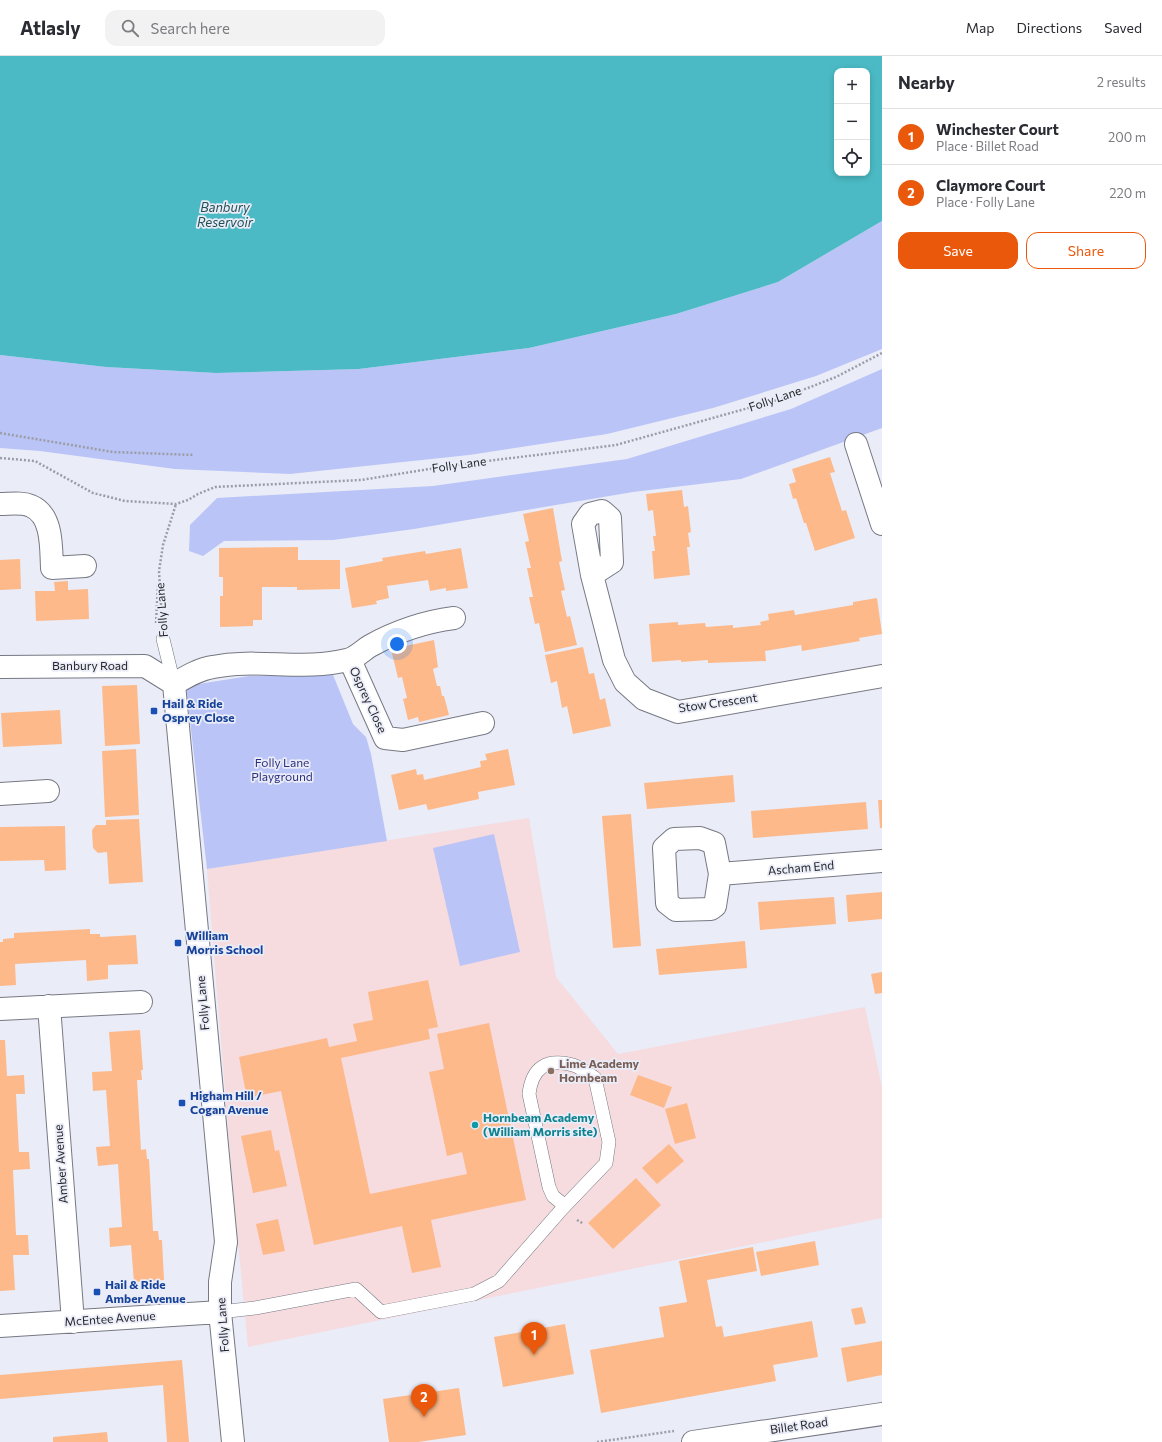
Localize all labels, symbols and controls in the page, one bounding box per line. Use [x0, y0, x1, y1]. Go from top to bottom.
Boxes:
search box [105, 10, 385, 46]
text: Atlasly [20, 16, 81, 39]
icon: search [119, 17, 141, 39]
text: Search here [151, 19, 230, 37]
text: Map [966, 19, 995, 36]
text: Directions [1017, 19, 1082, 36]
text: Saved [1104, 19, 1142, 36]
map controls [834, 68, 870, 176]
button: + [834, 68, 870, 104]
text: Nearby [898, 72, 955, 93]
text: 2 results [1097, 74, 1146, 90]
button: − [834, 104, 870, 140]
text: Winchester Court [936, 120, 1059, 138]
text: 1 [908, 129, 914, 145]
text: 200 m [1108, 129, 1146, 145]
text: Place · Billet Road [936, 138, 1039, 154]
button: locate [834, 140, 870, 176]
text: Claymore Court [936, 176, 1045, 194]
text: 2 [907, 185, 915, 201]
text: 220 m [1109, 185, 1146, 201]
text: Place · Folly Lane [936, 194, 1035, 210]
water label: Banbury Reservoir [197, 199, 254, 230]
button: Save [898, 232, 1018, 269]
button: Share [1026, 232, 1146, 269]
street label: Folly Lane [747, 383, 803, 414]
street label: Folly Lane [431, 453, 487, 475]
street label: Folly Lane [152, 582, 170, 638]
your location [387, 634, 407, 654]
street label: Banbury Road [52, 658, 128, 672]
street label: Osprey Close [347, 664, 390, 735]
street label: Stow Crescent [678, 690, 758, 714]
place label: Hail & Ride Osprey Close [162, 696, 235, 724]
marker: Hail & Ride Osprey Close [149, 706, 159, 716]
park label: Folly Lane Playground [251, 755, 313, 783]
street label: Ascham End [767, 857, 835, 877]
place label: William Morris School [186, 928, 263, 956]
marker: William Morris School [173, 938, 183, 948]
street label: Folly Lane [193, 975, 211, 1031]
place label: Lime Academy Hornbeam [559, 1056, 639, 1084]
marker: Lime Academy Hornbeam [546, 1066, 556, 1076]
place label: Higham Hill / Cogan Avenue [190, 1088, 268, 1116]
marker: Higham Hill / Cogan Avenue [177, 1098, 187, 1108]
place label: Hornbeam Academy (William Morris site) [483, 1110, 597, 1138]
marker: Hornbeam Academy (William Morris site) [470, 1120, 480, 1130]
street label: Amber Avenue [50, 1124, 70, 1204]
place label: Hail & Ride Amber Avenue [105, 1277, 185, 1305]
marker: Hail & Ride Amber Avenue [92, 1287, 102, 1297]
street label: Folly Lane [213, 1297, 231, 1353]
street label: McEntee Avenue [64, 1308, 156, 1328]
pin: 1 [521, 1322, 547, 1355]
pin: 2 [411, 1384, 437, 1417]
street label: Billet Road [769, 1414, 829, 1436]

